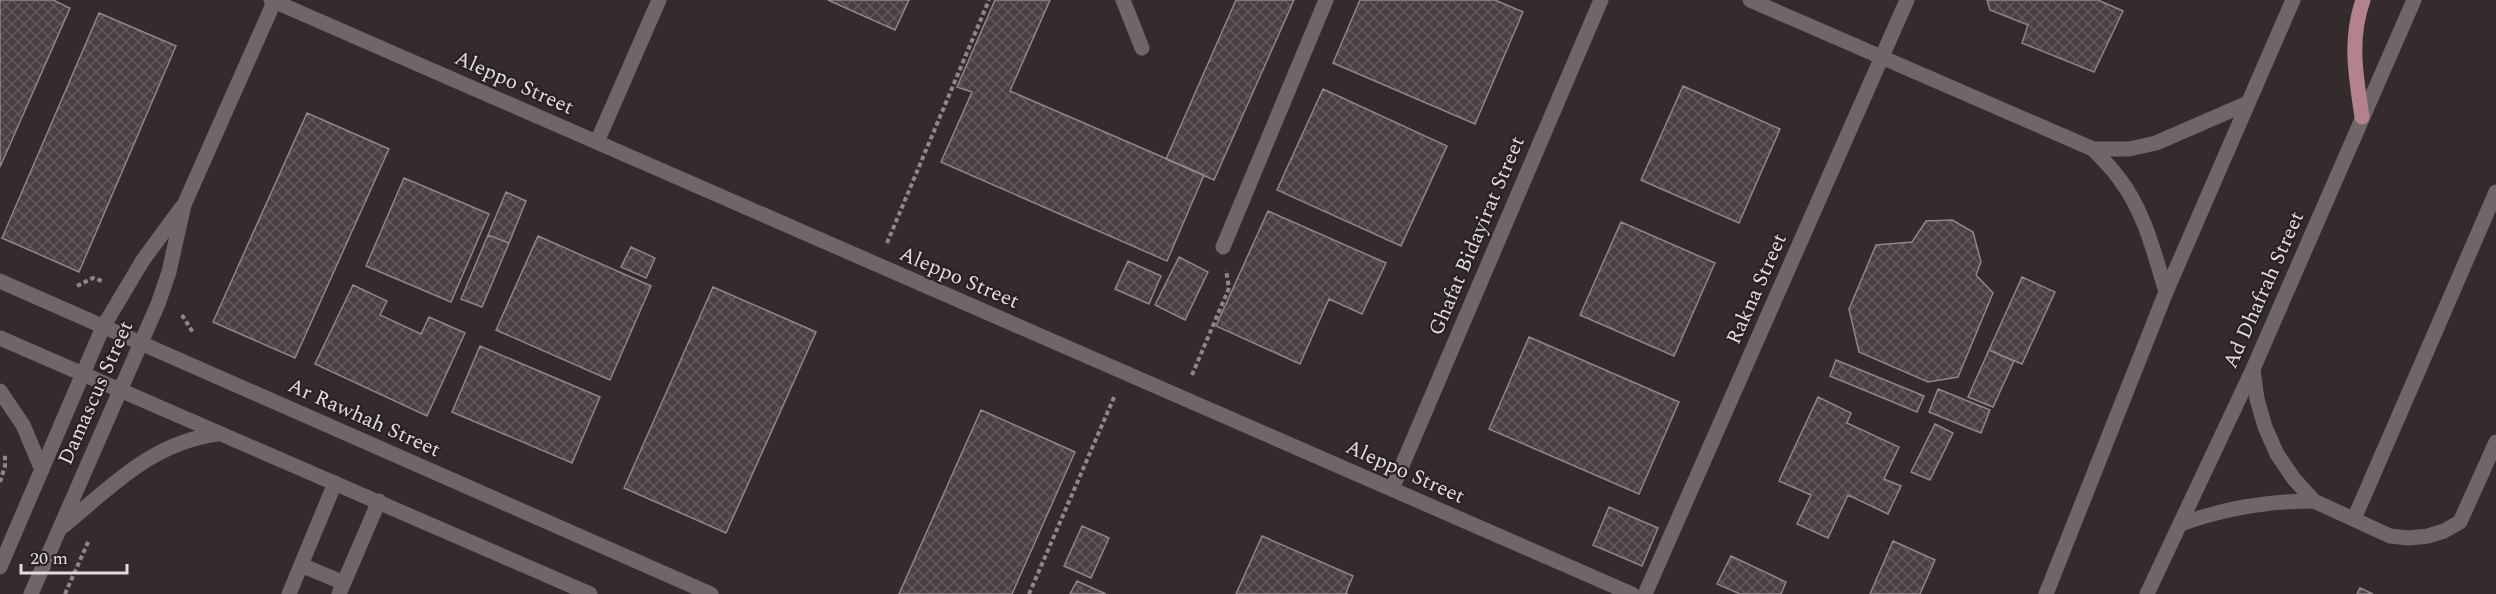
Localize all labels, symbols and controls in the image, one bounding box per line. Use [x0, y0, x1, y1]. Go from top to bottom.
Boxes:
street label: Aleppo Street [449, 42, 579, 124]
street label: Ghafat Bidayirat Street [1420, 131, 1534, 341]
street label: Ad Dhafrah Street [2215, 206, 2313, 374]
street label: Rakna Street [1718, 228, 1796, 350]
street label: Aleppo Street [894, 238, 1024, 318]
street label: Damascus Street [50, 316, 142, 470]
street label: Ar Rawhah Street [282, 370, 446, 466]
street label: Aleppo Street [1340, 431, 1470, 513]
scale bar [21, 537, 128, 575]
text: 20 m [30, 545, 68, 572]

